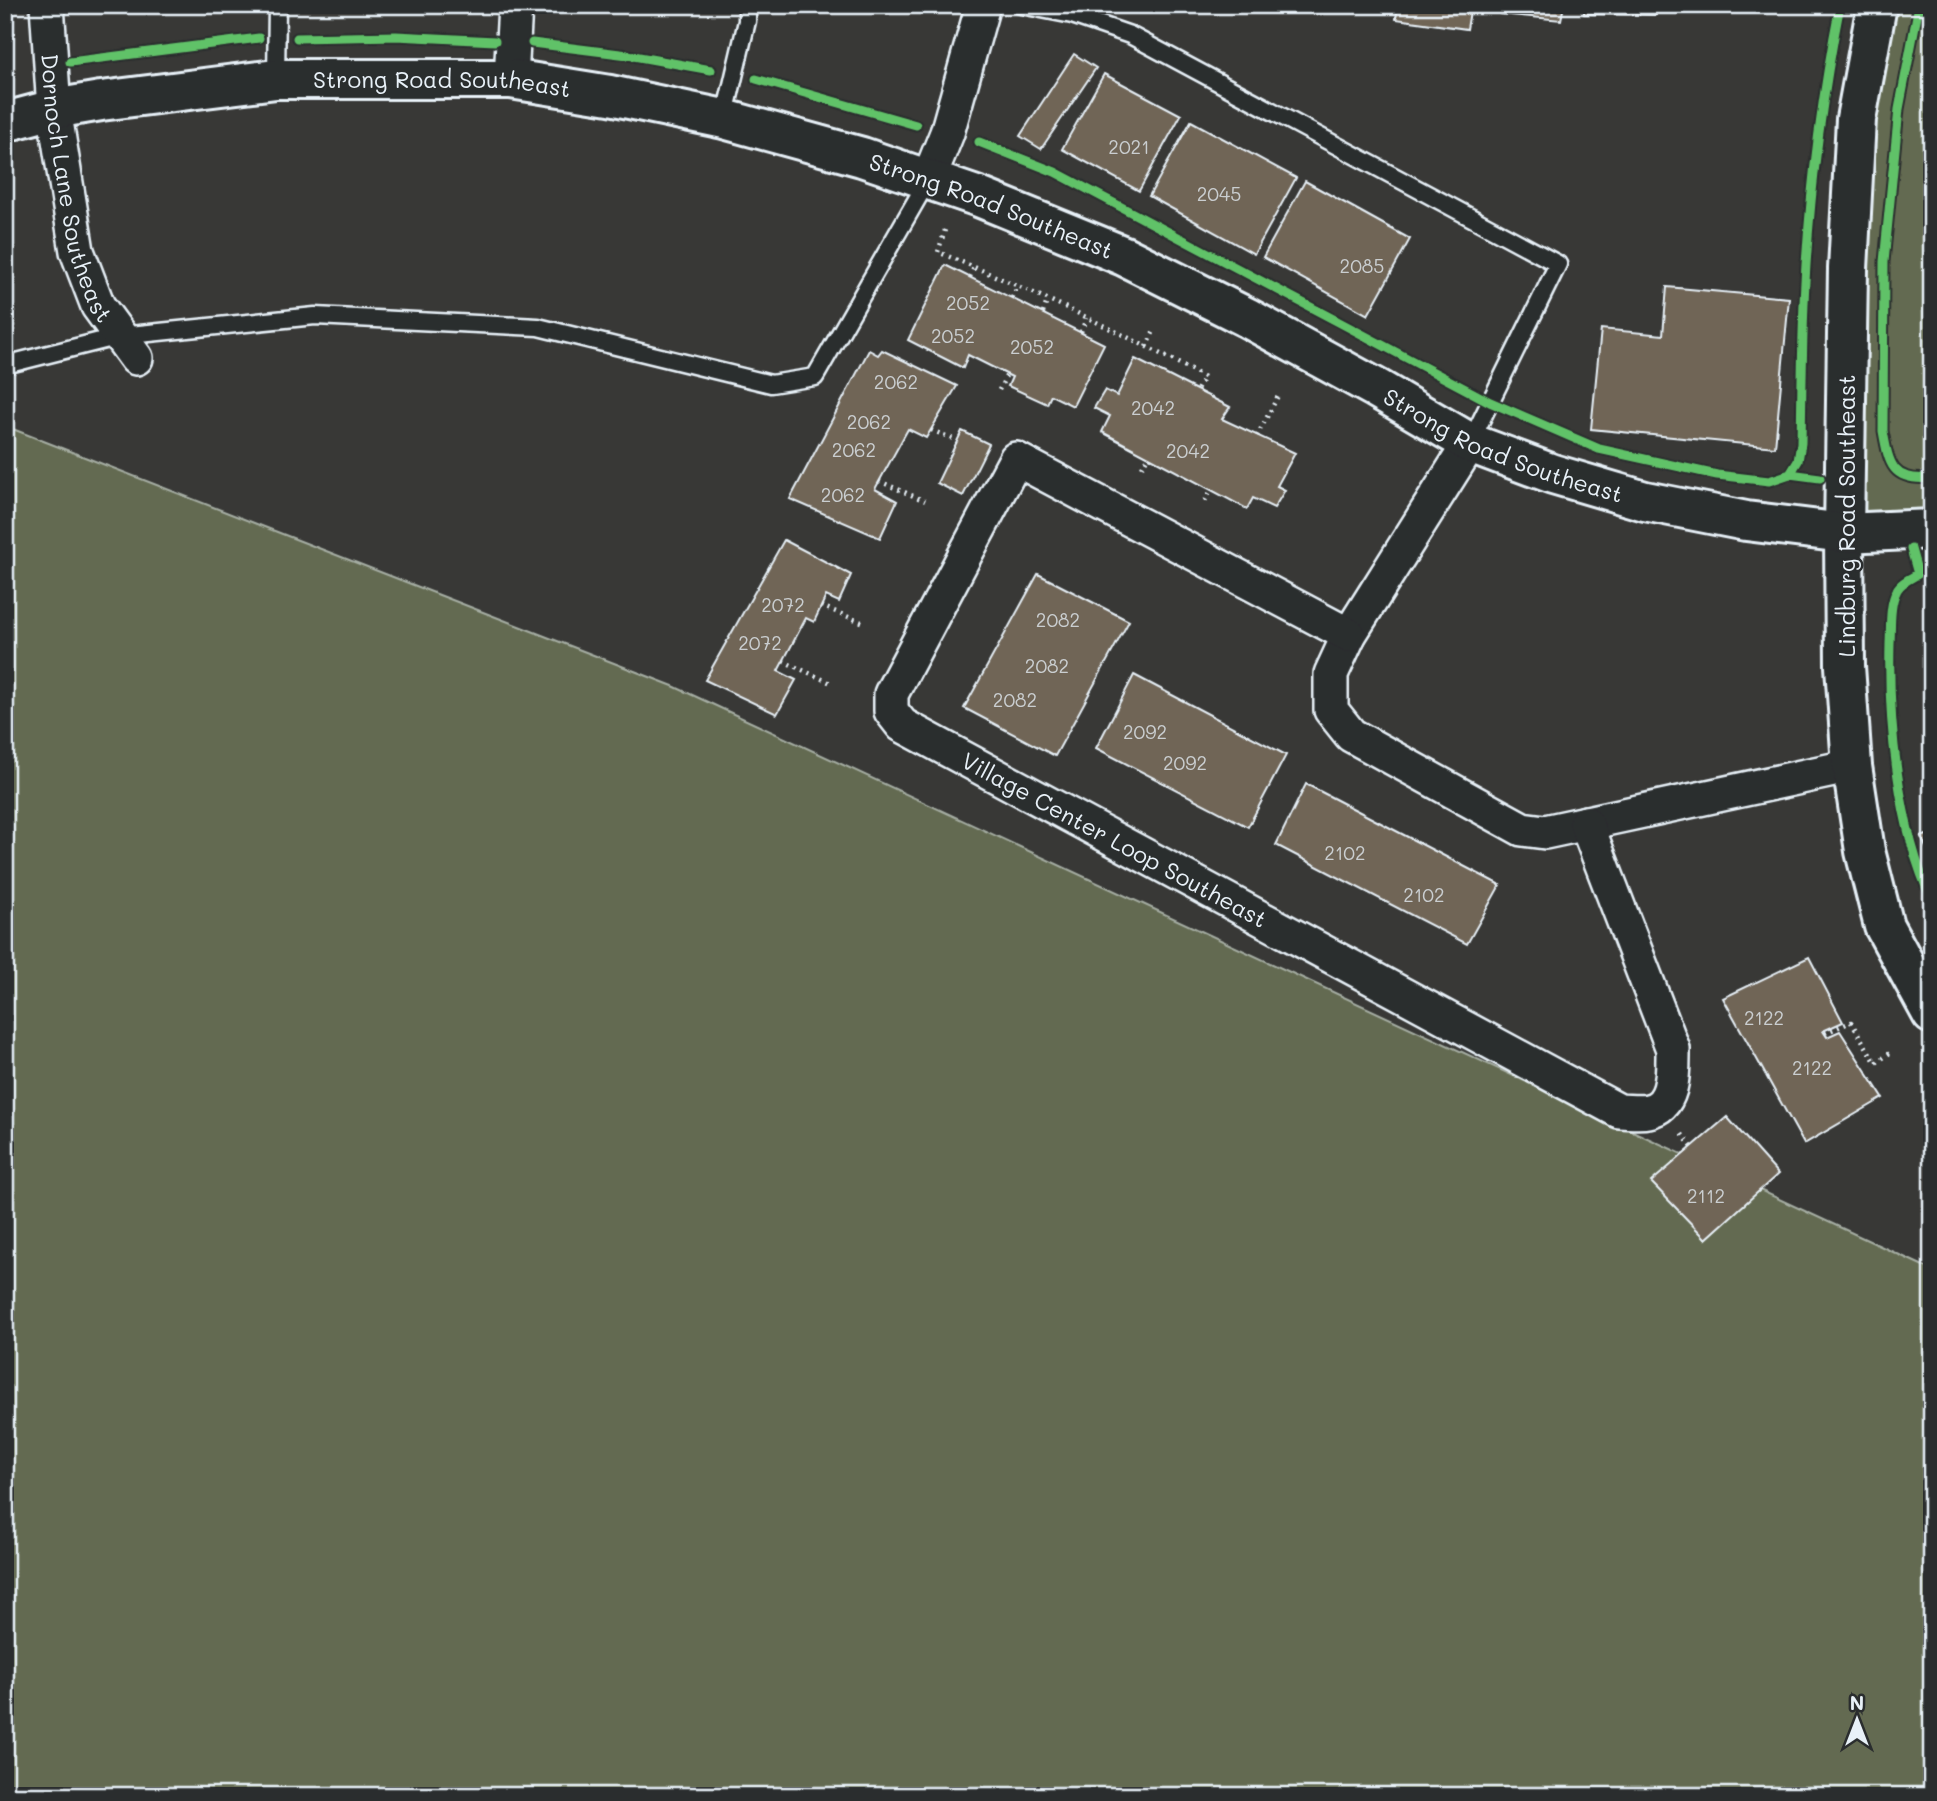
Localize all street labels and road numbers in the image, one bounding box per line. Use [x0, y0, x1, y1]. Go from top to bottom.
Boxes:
street label: Dornoch Lane Southeast [35, 53, 120, 328]
street label: Strong Road Southeast [313, 64, 573, 103]
street label: Strong Road Southeast [866, 146, 1118, 265]
street label: Lindburg Road Southeast [1831, 375, 1861, 657]
street label: Strong Road Southeast [1378, 381, 1627, 509]
street label: Village Center Loop Southeast [957, 745, 1272, 934]

